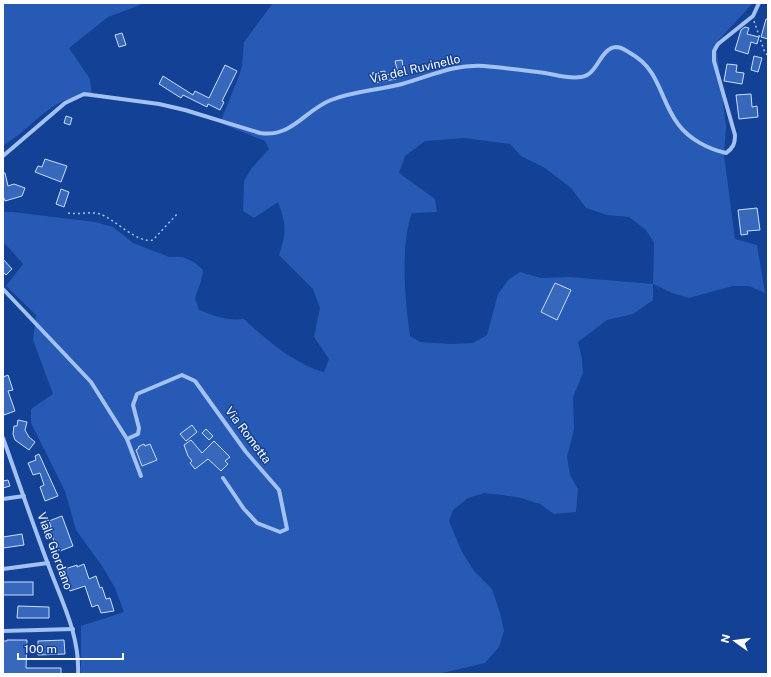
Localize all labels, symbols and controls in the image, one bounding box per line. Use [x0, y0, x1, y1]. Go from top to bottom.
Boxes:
street label: Via del Ruvinello [368, 52, 462, 86]
street label: Via Rometta [222, 404, 274, 466]
street label: Viale Giordano [35, 510, 76, 592]
north arrow [715, 621, 755, 661]
text: N [718, 633, 732, 644]
scale bar [18, 635, 123, 661]
text: 100 m [24, 642, 57, 656]

